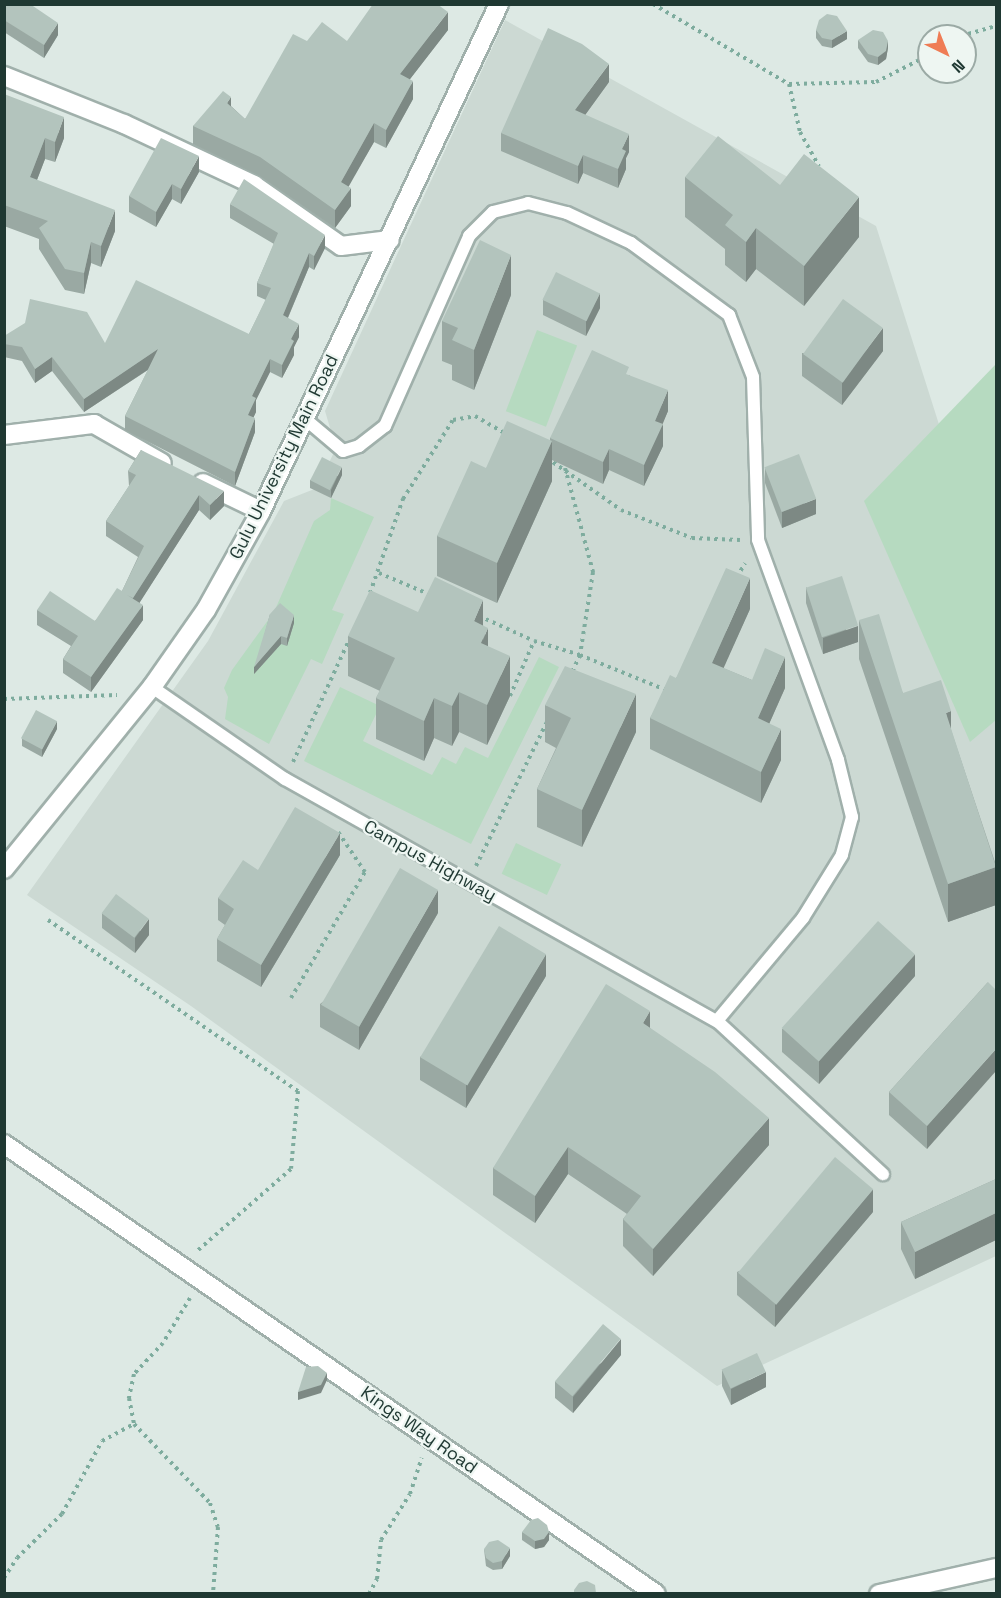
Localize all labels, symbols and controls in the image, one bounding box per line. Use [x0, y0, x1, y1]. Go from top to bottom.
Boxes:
north arrow [917, 24, 977, 84]
text: N [947, 55, 969, 77]
street label: Gulu University Main Road [225, 351, 343, 563]
street label: Campus Highway [360, 816, 500, 906]
street label: Kings Way Road [356, 1382, 482, 1478]

